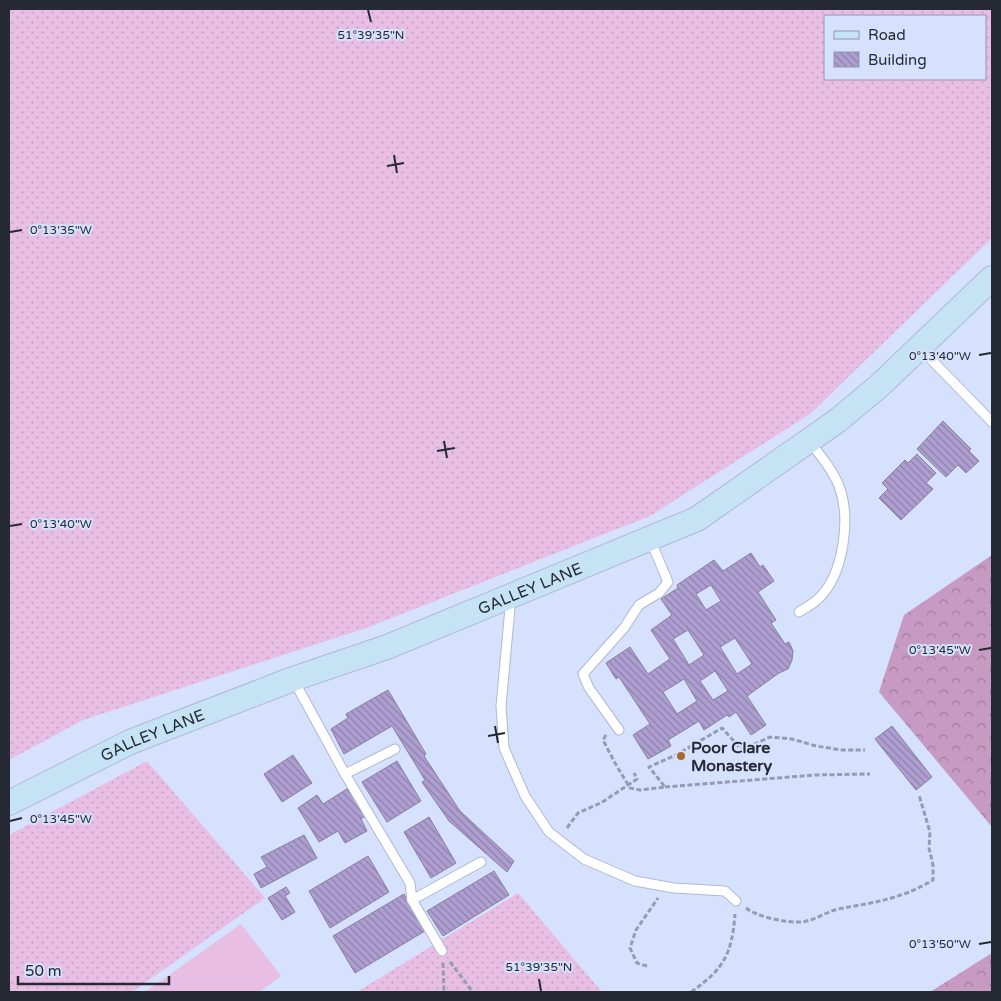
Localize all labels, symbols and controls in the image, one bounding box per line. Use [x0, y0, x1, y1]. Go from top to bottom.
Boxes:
legend [824, 15, 986, 80]
text: Road [868, 26, 906, 44]
text: 51°39'35"N [338, 28, 405, 42]
text: Building [868, 51, 927, 69]
text: 0°13'35"W [30, 223, 92, 237]
text: 0°13'40"W [909, 349, 971, 363]
text: 0°13'40"W [30, 517, 92, 531]
street label: GALLEY LANE [475, 559, 585, 619]
text: 0°13'45"W [909, 643, 971, 657]
street label: GALLEY LANE [97, 705, 208, 766]
place label: Poor Clare Monastery [691, 738, 772, 776]
marker: Poor Clare Monastery [675, 750, 687, 762]
text: 0°13'45"W [30, 812, 92, 826]
text: 0°13'50"W [909, 937, 971, 951]
scale bar [18, 954, 169, 986]
text: 51°39'35"N [506, 960, 573, 974]
text: 50 m [25, 962, 62, 980]

